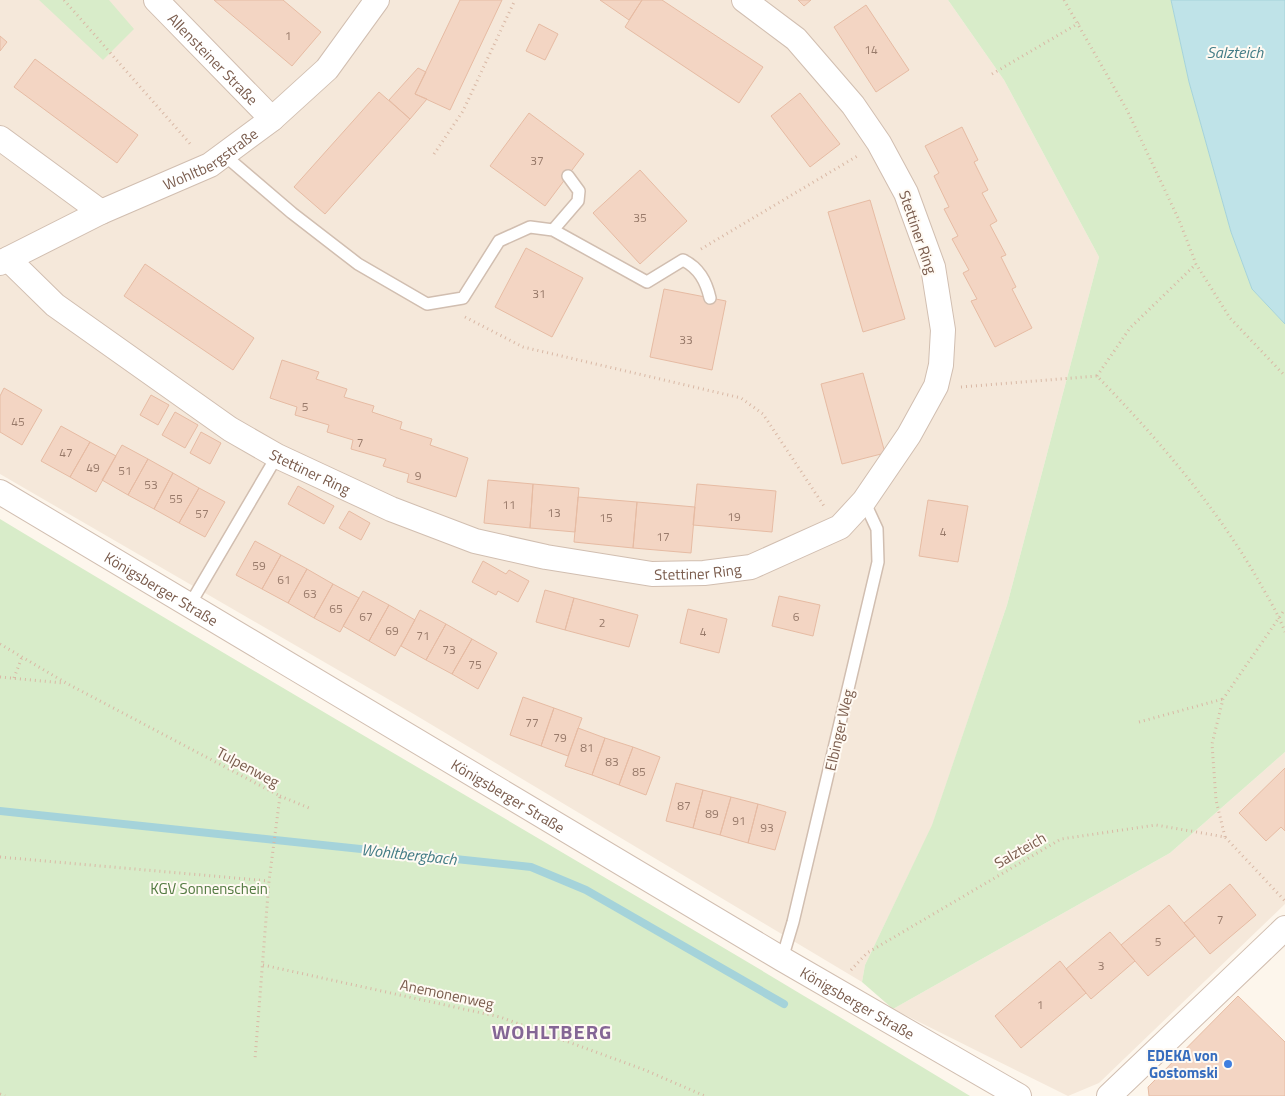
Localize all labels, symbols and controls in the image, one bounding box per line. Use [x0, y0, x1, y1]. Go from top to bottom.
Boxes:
street label: Allensteiner Straße [163, 7, 264, 110]
house number: 1 [285, 26, 291, 45]
house number: 14 [864, 40, 878, 59]
water label: Salzteich [1207, 40, 1264, 64]
street label: Wohltbergstraße [159, 122, 262, 196]
house number: 37 [530, 151, 544, 170]
street label: Stettiner Ring [893, 187, 943, 277]
house number: 35 [633, 208, 647, 227]
house number: 31 [532, 284, 546, 303]
house number: 33 [679, 330, 693, 349]
house number: 5 [302, 397, 309, 416]
house number: 45 [11, 412, 25, 431]
house number: 7 [357, 433, 363, 452]
house number: 47 [59, 443, 73, 462]
street label: Stettiner Ring [265, 443, 355, 500]
house number: 49 [86, 458, 100, 477]
house number: 51 [118, 461, 132, 480]
house number: 9 [415, 466, 422, 485]
house number: 53 [144, 475, 158, 494]
house number: 55 [169, 489, 183, 508]
house number: 11 [502, 495, 516, 514]
house number: 13 [547, 503, 561, 522]
house number: 57 [195, 504, 209, 523]
house number: 19 [727, 507, 741, 526]
house number: 15 [599, 508, 613, 527]
house number: 4 [940, 522, 947, 541]
house number: 17 [656, 527, 670, 546]
street label: Königsberger Straße [100, 545, 223, 631]
house number: 59 [252, 556, 266, 575]
street label: Stettiner Ring [654, 557, 743, 585]
house number: 61 [277, 570, 291, 589]
house number: 63 [303, 584, 317, 603]
house number: 65 [329, 599, 343, 618]
house number: 67 [359, 607, 373, 626]
house number: 6 [793, 607, 800, 626]
house number: 2 [599, 613, 605, 632]
house number: 69 [385, 621, 399, 640]
house number: 4 [700, 622, 707, 641]
house number: 71 [416, 626, 430, 645]
house number: 73 [442, 640, 456, 659]
house number: 75 [468, 655, 482, 674]
street label: Elbinger Weg [818, 687, 860, 773]
house number: 77 [525, 713, 539, 732]
house number: 79 [553, 728, 567, 747]
house number: 81 [580, 738, 594, 757]
street label: Tulpenweg [213, 741, 284, 793]
house number: 83 [605, 752, 619, 771]
street label: Königsberger Straße [447, 753, 569, 838]
house number: 85 [632, 762, 646, 781]
house number: 87 [677, 796, 691, 815]
house number: 89 [705, 804, 719, 823]
house number: 91 [732, 811, 746, 830]
house number: 93 [760, 818, 774, 837]
street label: Salzteich [990, 826, 1050, 874]
water label: Wohltbergbach [360, 837, 459, 871]
park label: KGV Sonnenschein [150, 877, 268, 900]
house number: 7 [1217, 910, 1223, 929]
house number: 5 [1155, 932, 1162, 951]
house number: 3 [1098, 956, 1104, 975]
street label: Königsberger Straße [796, 960, 919, 1045]
street label: Anemonenweg [398, 973, 496, 1015]
house number: 1 [1037, 995, 1043, 1014]
district label: WOHLTBERG [492, 1016, 612, 1047]
place label: EDEKA von Gostomski [1147, 1044, 1218, 1084]
marker: EDEKA von Gostomski [1222, 1058, 1234, 1070]

